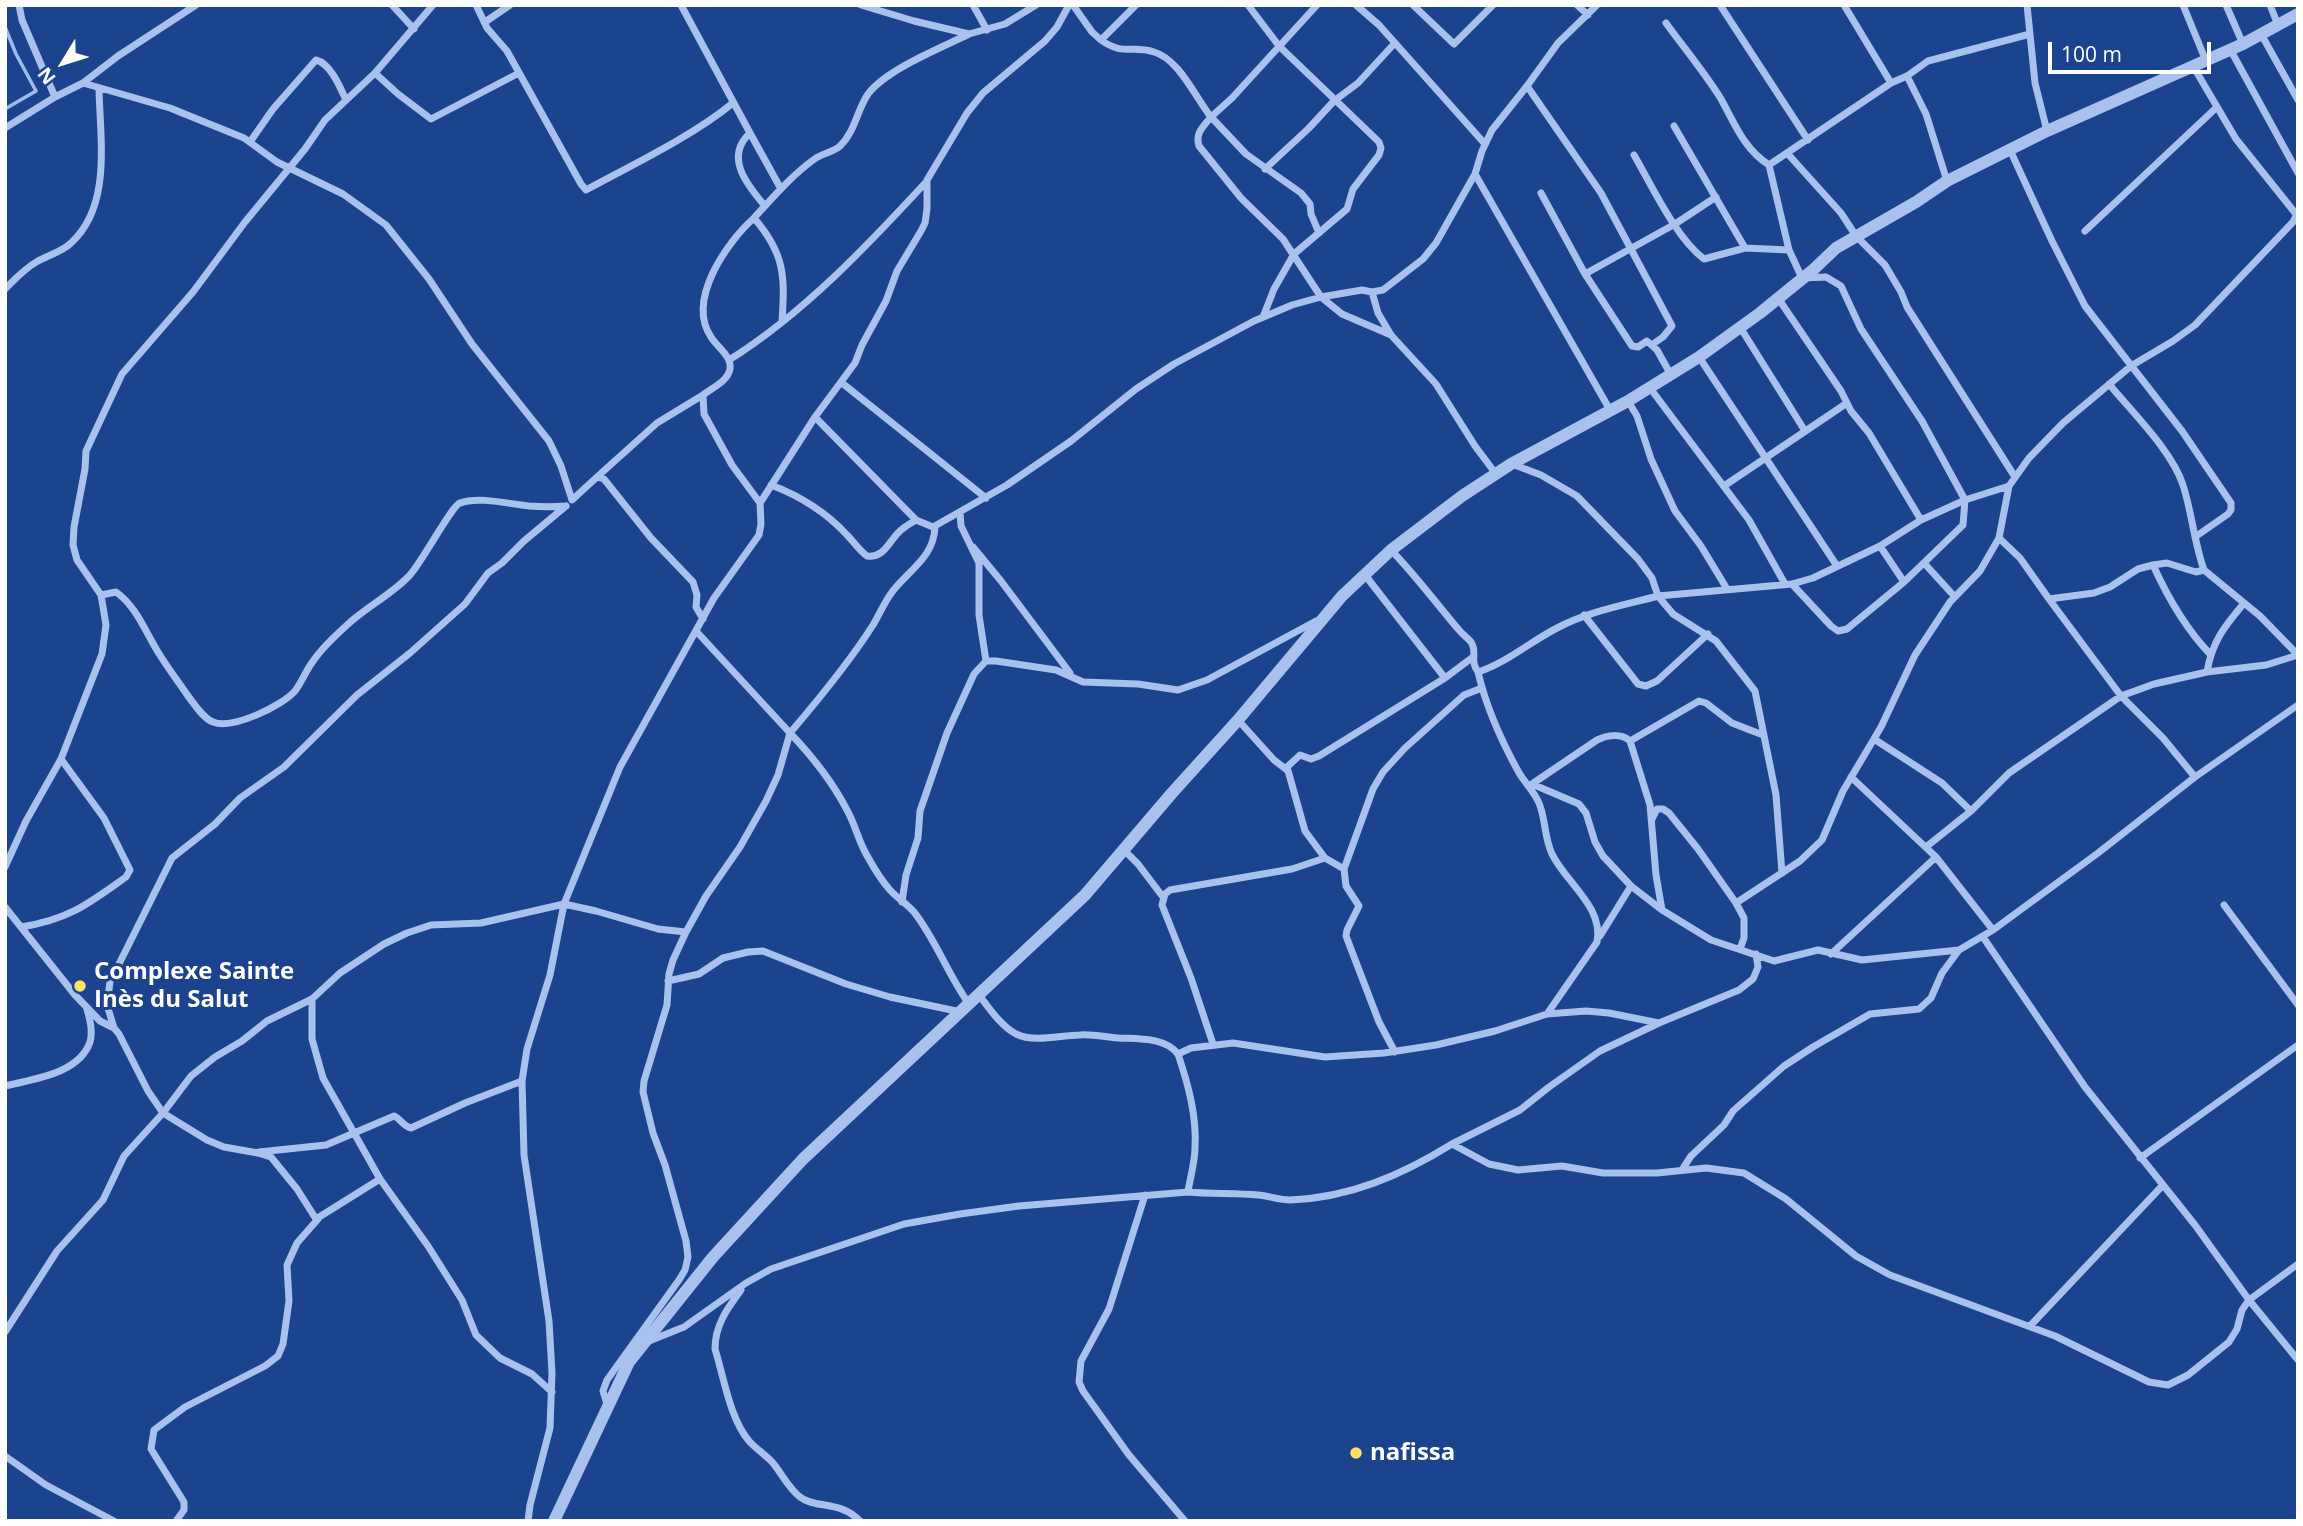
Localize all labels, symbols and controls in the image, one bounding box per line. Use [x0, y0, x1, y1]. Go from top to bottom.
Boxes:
north arrow [28, 28, 98, 98]
scale bar [2051, 28, 2214, 72]
text: 100 m [2061, 40, 2122, 68]
text: N [31, 62, 61, 90]
place label: Complexe Sainte Inès du Salut [94, 958, 294, 1014]
marker: Complexe Sainte Inès du Salut [72, 978, 88, 994]
place label: nafissa [1370, 1439, 1455, 1467]
marker: nafissa [1348, 1445, 1364, 1461]

